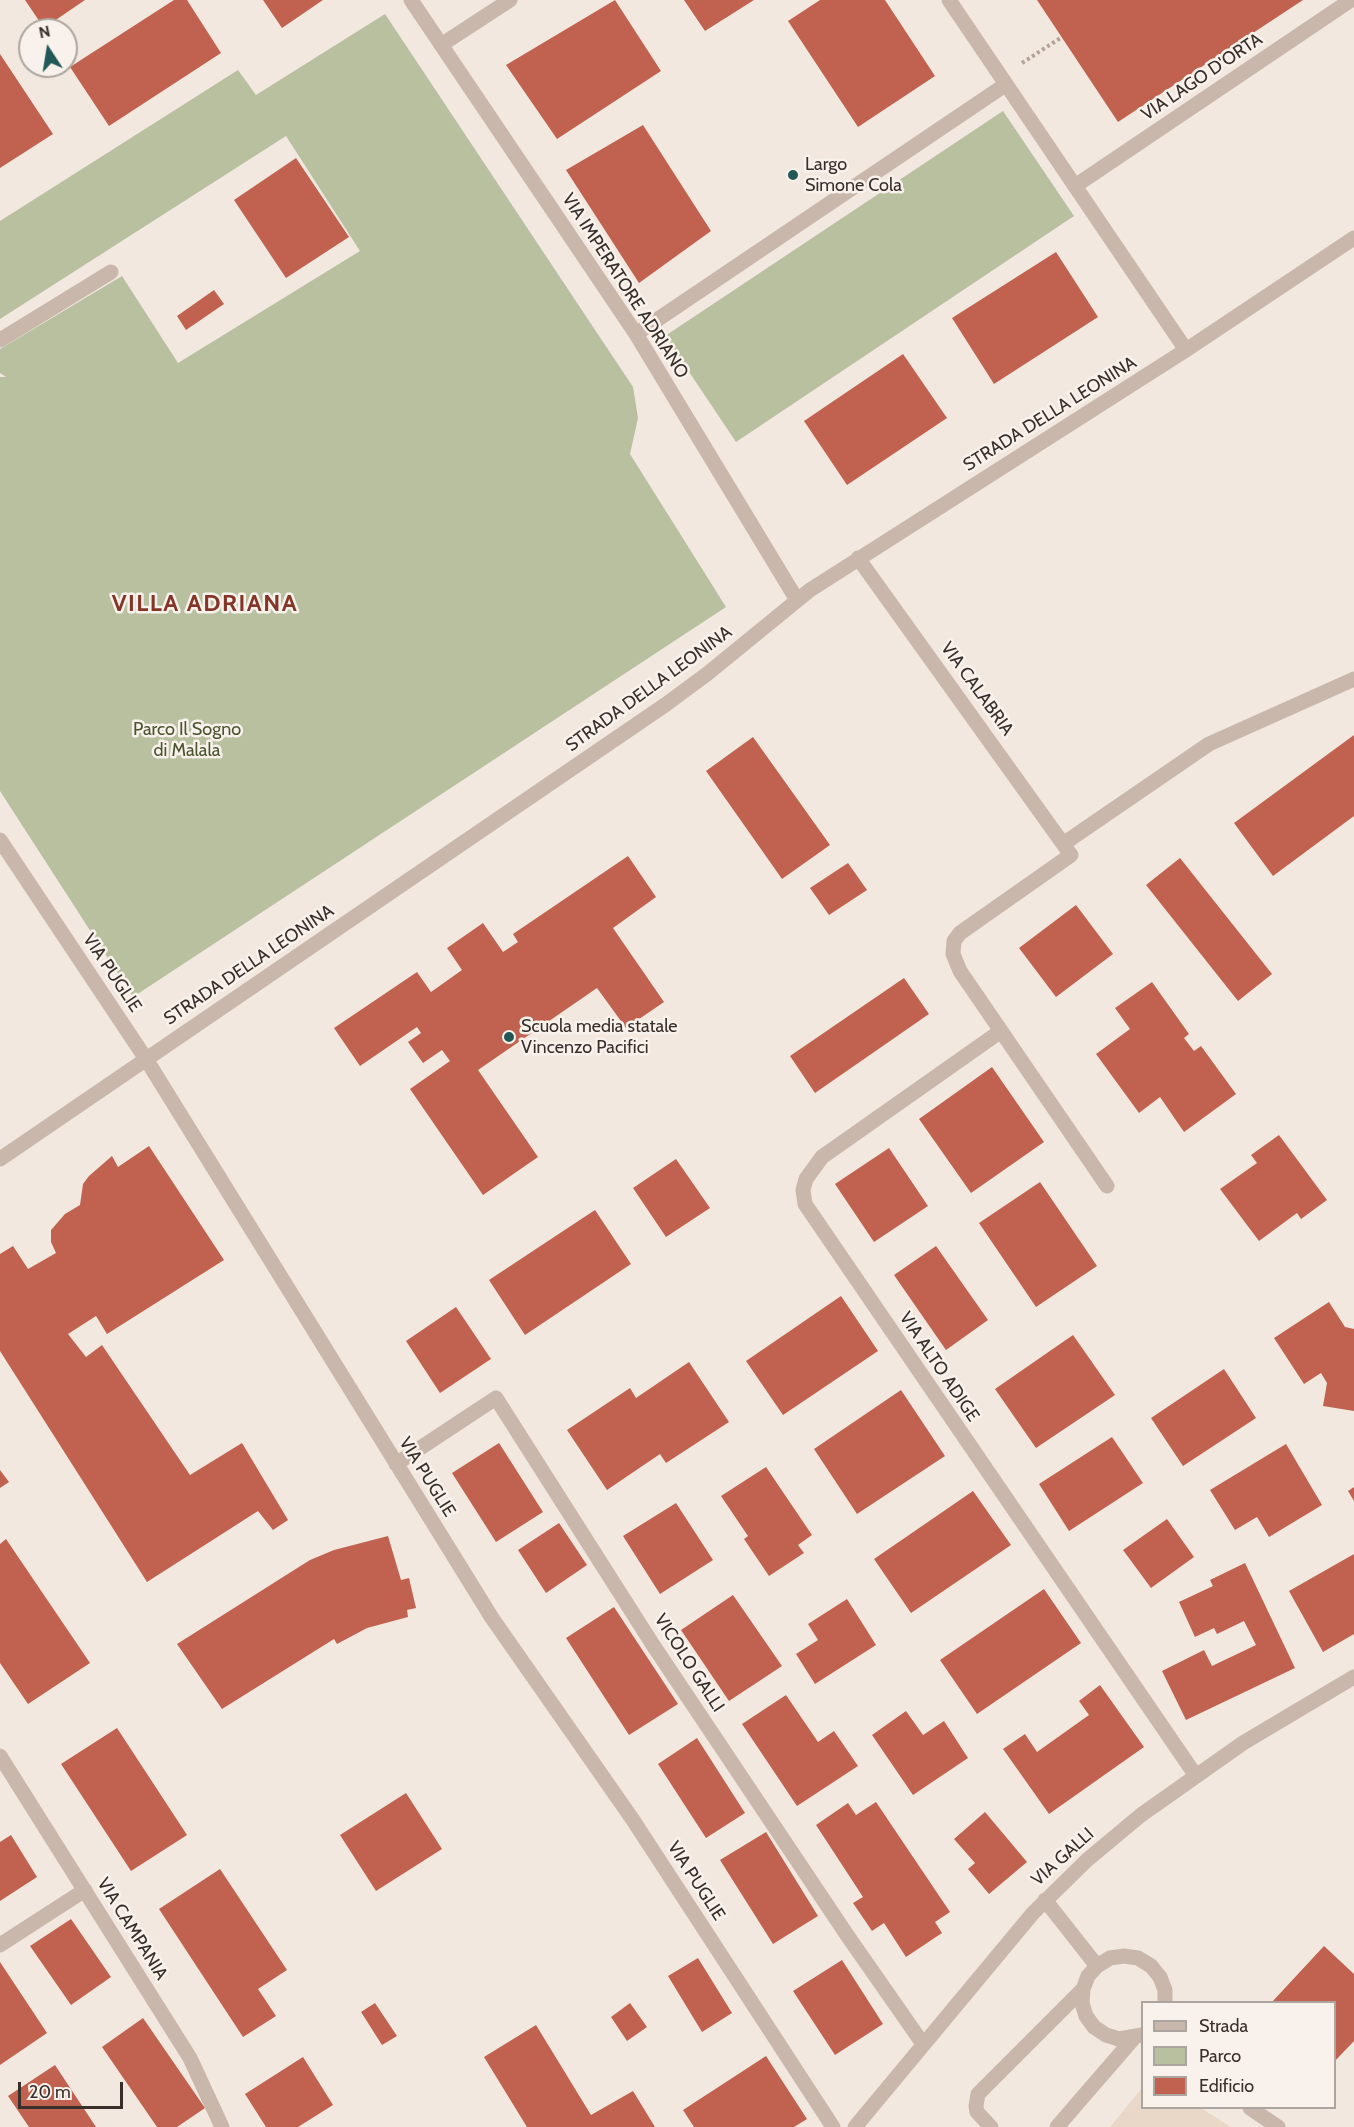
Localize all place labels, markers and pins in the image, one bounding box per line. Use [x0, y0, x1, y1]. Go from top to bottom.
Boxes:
place label: Largo Simone Cola [805, 154, 902, 196]
marker: Largo Simone Cola [786, 168, 800, 182]
place label: Scuola media statale Vincenzo Pacifici [521, 1016, 678, 1058]
marker: Scuola media statale Vincenzo Pacifici [502, 1030, 516, 1044]

